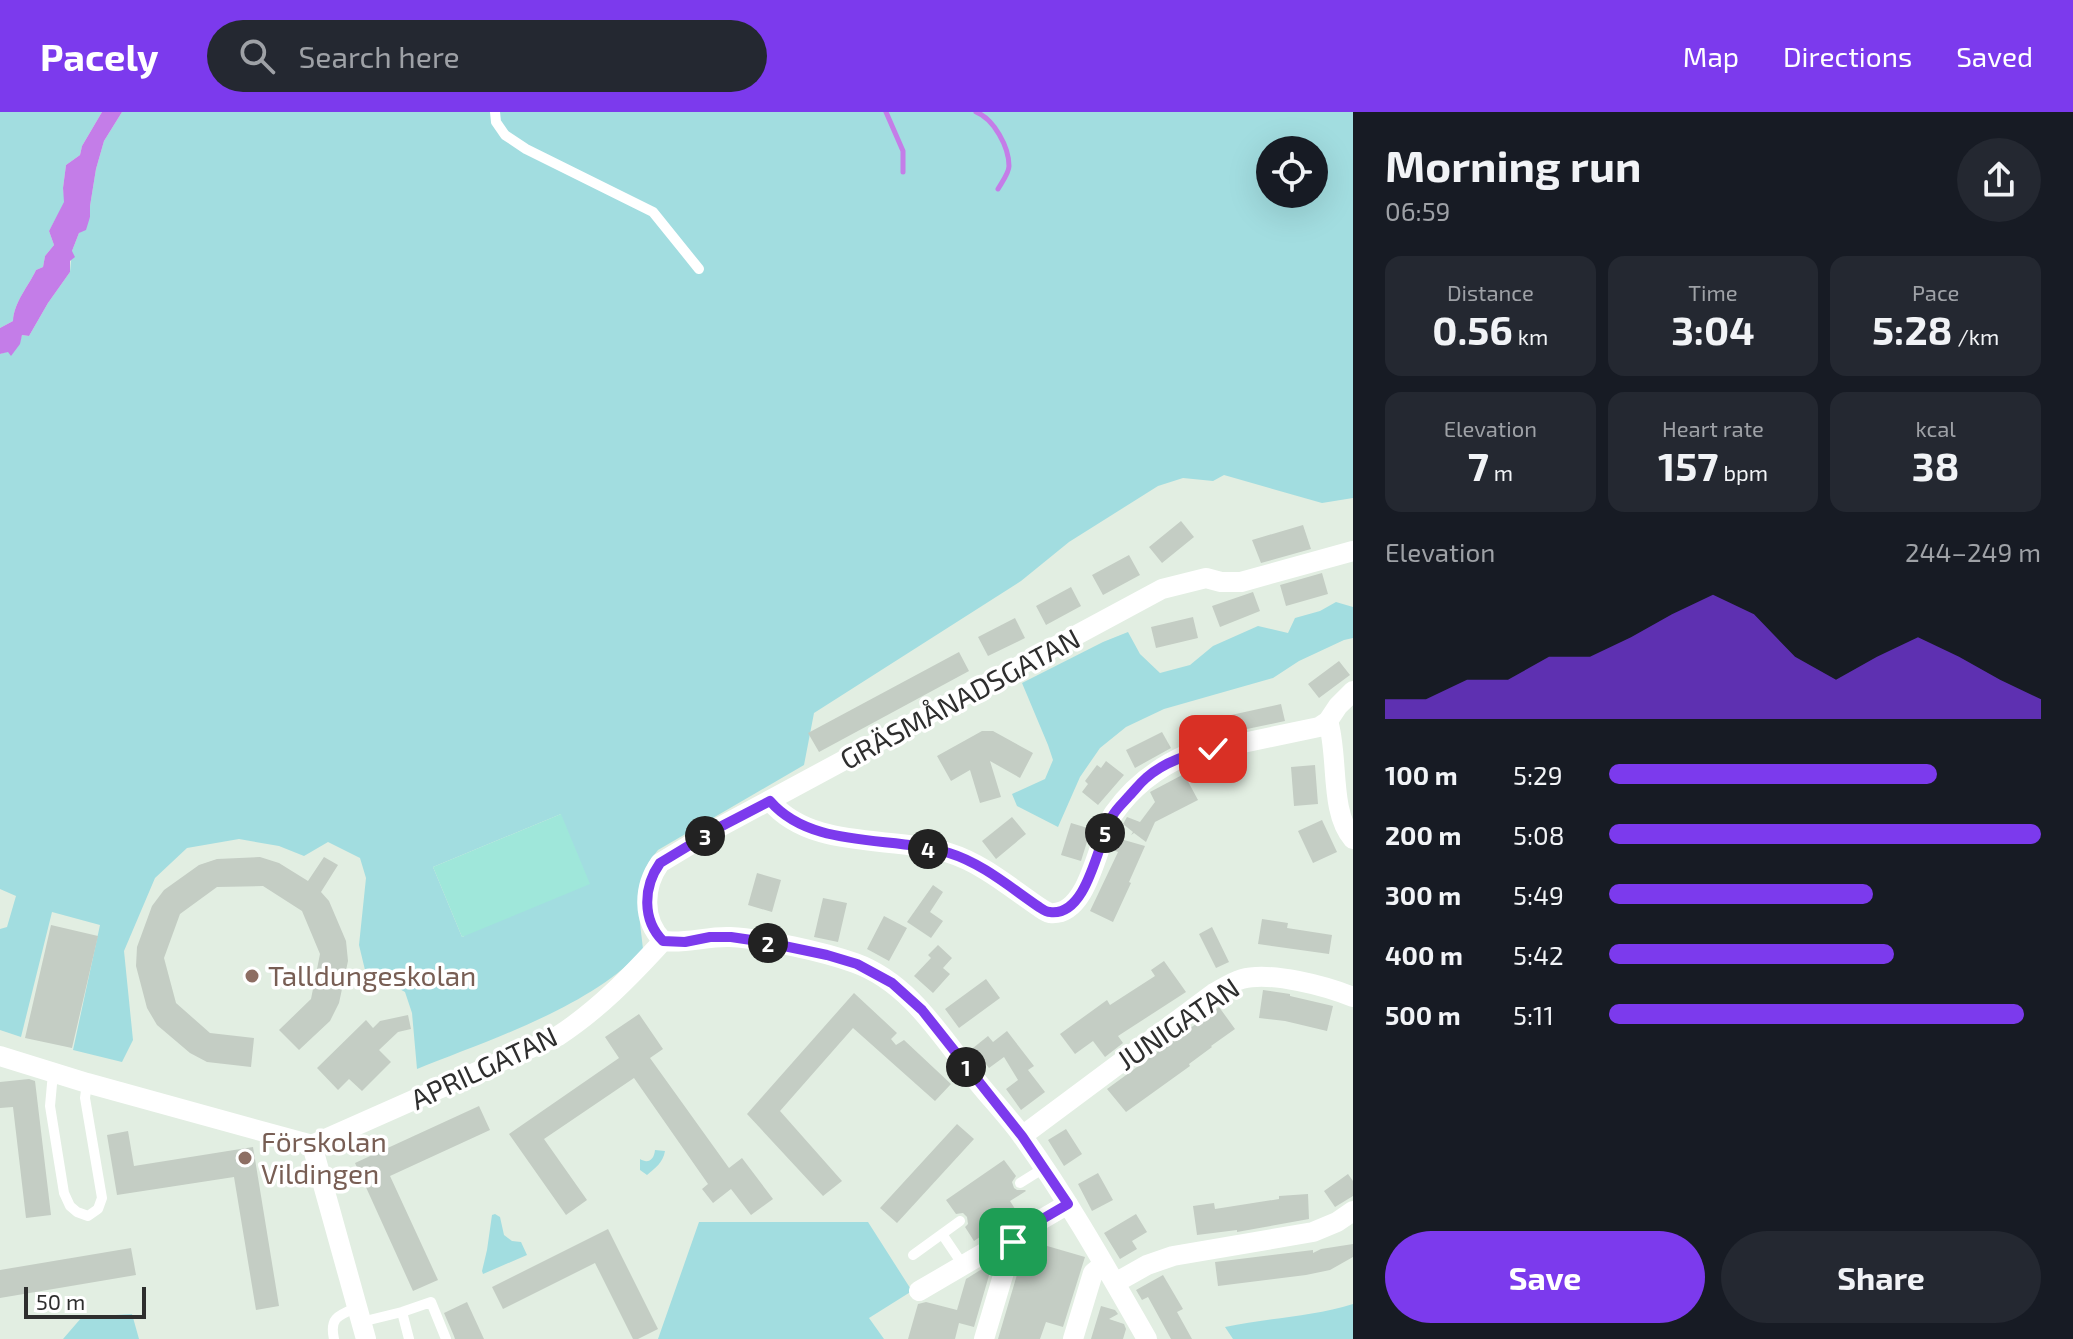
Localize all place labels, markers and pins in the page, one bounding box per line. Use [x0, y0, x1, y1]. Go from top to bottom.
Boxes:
pin [1179, 715, 1247, 783]
pin: 5 [1085, 813, 1125, 853]
pin: 3 [685, 816, 725, 856]
pin: 4 [908, 829, 948, 869]
pin: 2 [748, 923, 788, 963]
place label: Talldungeskolan [268, 958, 476, 992]
marker: Talldungeskolan [243, 967, 261, 985]
pin: 1 [946, 1047, 986, 1087]
place label: Förskolan Vildingen [261, 1124, 387, 1190]
marker: Förskolan Vildingen [236, 1149, 254, 1167]
pin [979, 1208, 1047, 1276]

